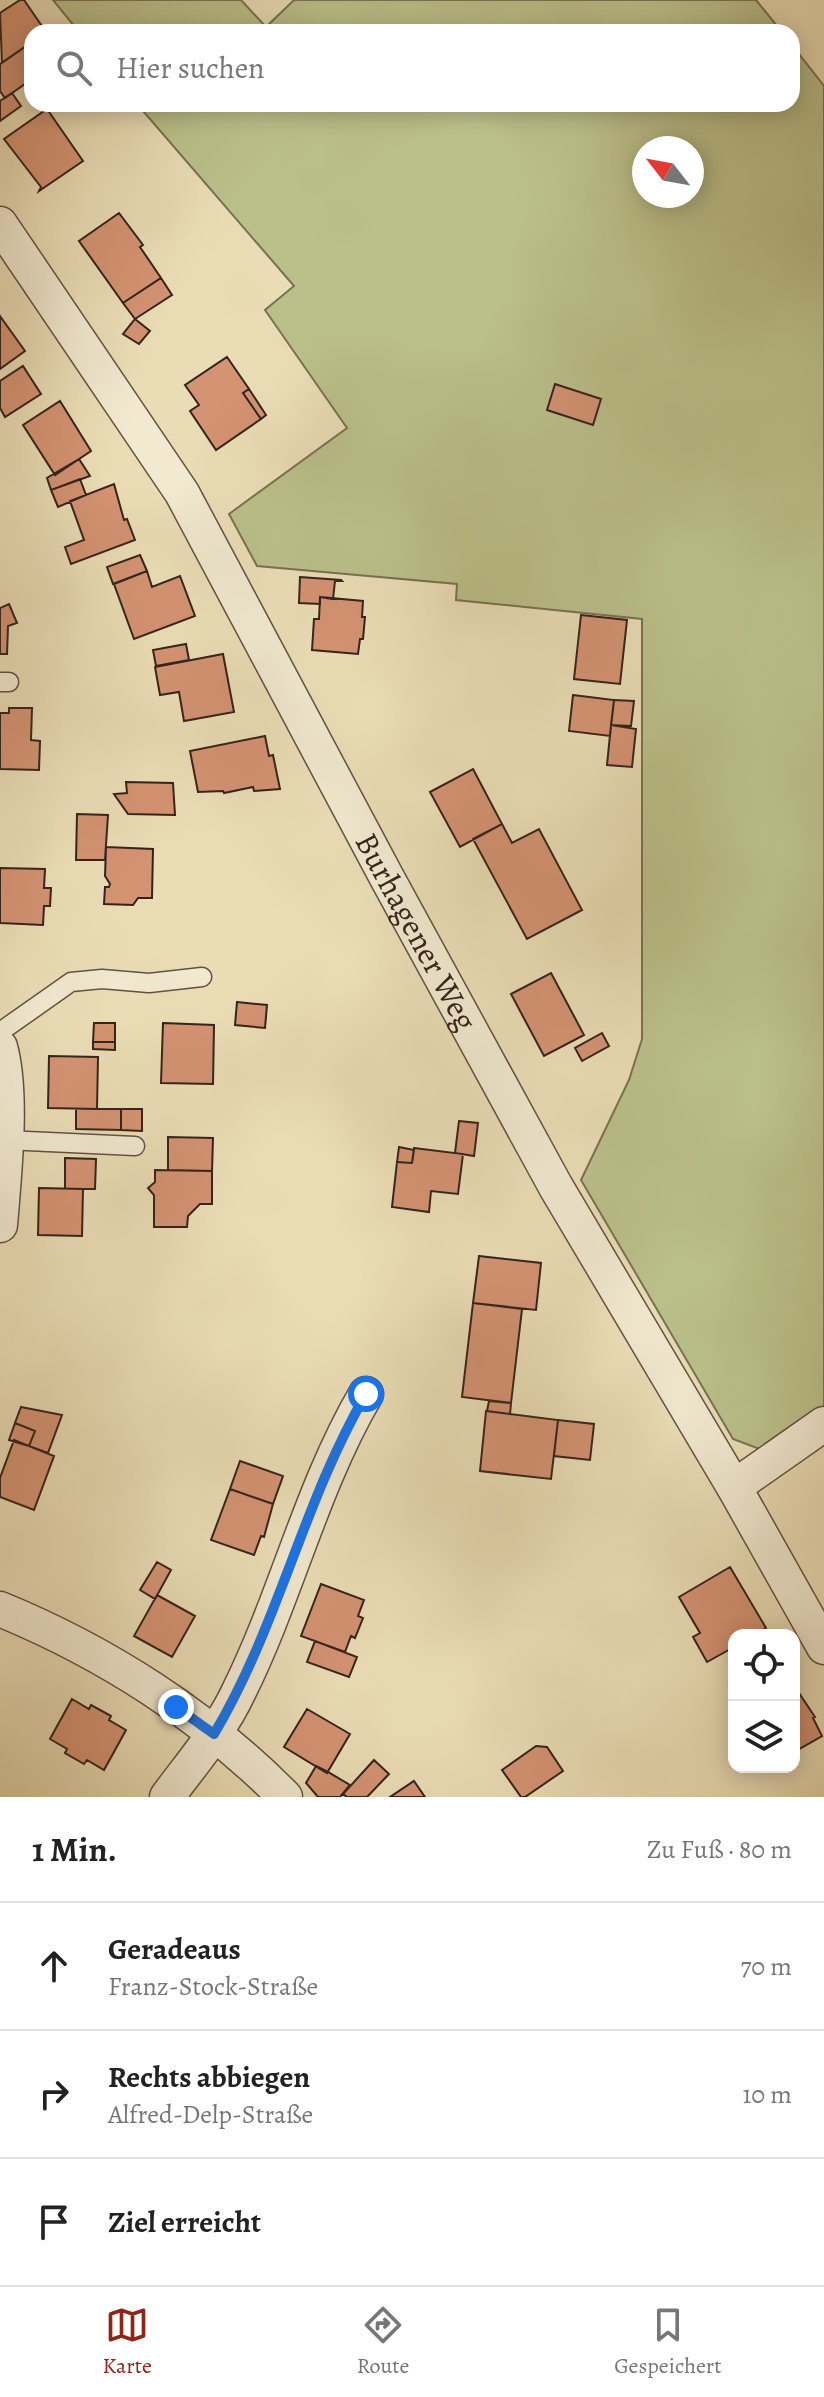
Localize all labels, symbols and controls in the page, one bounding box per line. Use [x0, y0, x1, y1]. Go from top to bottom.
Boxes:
search box [24, 24, 800, 112]
icon: search [52, 46, 96, 90]
text: Hier suchen [116, 48, 265, 88]
north arrow [632, 136, 704, 208]
street label: Burhagener Weg [345, 825, 488, 1038]
route start [348, 1376, 384, 1412]
map controls [728, 1629, 800, 1773]
button: locate [728, 1629, 800, 1701]
route end [158, 1689, 194, 1725]
button: layers [728, 1701, 800, 1773]
text: 1 Min. [32, 1826, 117, 1873]
text: Zu Fuß · 80 m [647, 1832, 792, 1867]
text: Geradeaus [108, 1929, 241, 1969]
icon: ahead [32, 1944, 76, 1988]
text: 70 m [740, 1949, 792, 1984]
text: Franz-Stock-Straße [108, 1969, 318, 2004]
text: Rechts abbiegen [108, 2057, 310, 2097]
icon: right [32, 2072, 76, 2116]
text: 10 m [742, 2077, 792, 2112]
text: Alfred-Delp-Straße [108, 2097, 313, 2132]
icon: arrive [32, 2200, 76, 2244]
text: Ziel erreicht [108, 2202, 261, 2242]
tab: Karte [102, 2303, 152, 2381]
tab: Route [357, 2303, 409, 2381]
tab: Gespeichert [614, 2303, 722, 2381]

